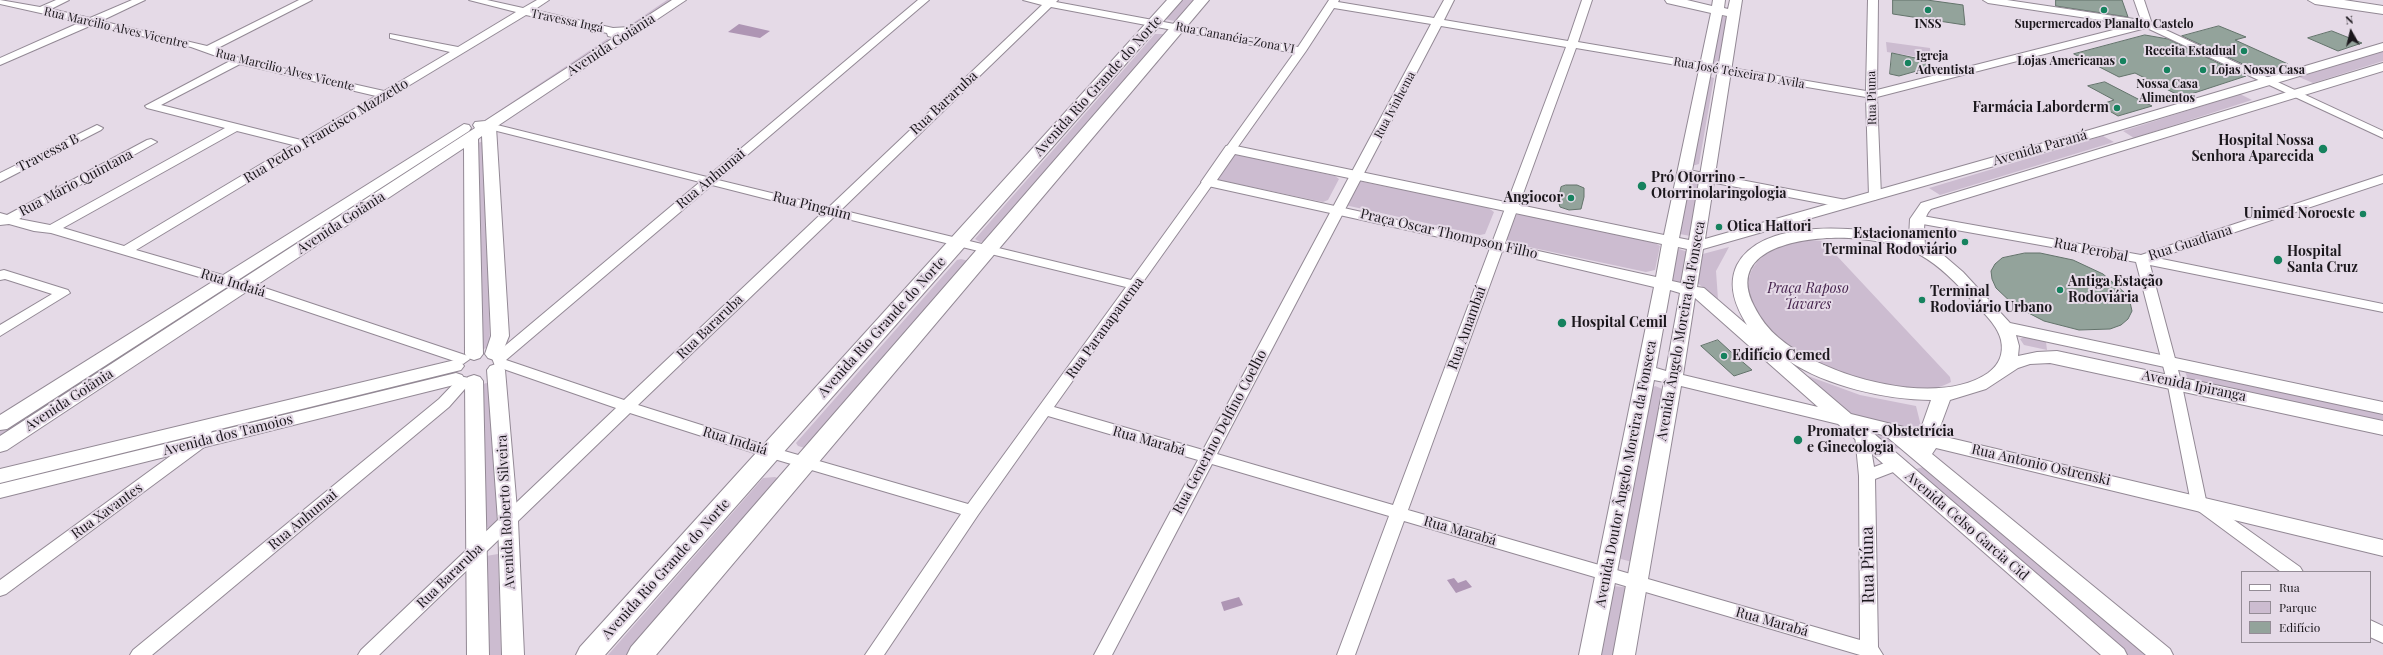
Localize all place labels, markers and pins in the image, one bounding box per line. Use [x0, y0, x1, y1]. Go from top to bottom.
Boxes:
marker: INSS [1923, 5, 1933, 15]
marker: Supermercados Planalto Castelo [2099, 5, 2109, 15]
place label: INSS [1914, 17, 1942, 31]
place label: Supermercados Planalto Castelo [2014, 17, 2194, 31]
place label: Receita Estadual [2145, 44, 2236, 58]
marker: Receita Estadual [2239, 46, 2249, 56]
place label: Igreja Adventista [1916, 49, 1974, 77]
place label: Lojas Americanas [2017, 54, 2115, 68]
marker: Lojas Americanas [2118, 56, 2128, 66]
marker: Igreja Adventista [1903, 58, 1913, 68]
place label: Lojas Nossa Casa [2211, 63, 2305, 77]
marker: Nossa Casa Alimentos [2162, 65, 2172, 75]
marker: Lojas Nossa Casa [2198, 65, 2208, 75]
place label: Nossa Casa Alimentos [2136, 77, 2198, 105]
place label: Farmácia Laborderm [1973, 100, 2109, 116]
marker: Farmácia Laborderm [2112, 103, 2122, 113]
place label: Hospital Nossa Senhora Aparecida [2191, 133, 2314, 166]
marker: Hospital Nossa Senhora Aparecida [2317, 143, 2329, 155]
place label: Pró Otorrino - Otorrinolaringologia [1651, 170, 1787, 202]
marker: Pró Otorrino - Otorrinolaringologia [1636, 180, 1648, 192]
place label: Angiocor [1504, 190, 1563, 206]
marker: Angiocor [1566, 193, 1576, 203]
place label: Unimed Noroeste [2244, 206, 2355, 222]
marker: Unimed Noroeste [2358, 209, 2368, 219]
place label: Otica Hattori [1727, 219, 1812, 235]
marker: Otica Hattori [1714, 222, 1724, 232]
place label: Estacionamento Terminal Rodoviário [1823, 226, 1957, 258]
marker: Estacionamento Terminal Rodoviário [1960, 237, 1970, 247]
place label: Hospital Santa Cruz [2287, 244, 2358, 276]
marker: Hospital Santa Cruz [2272, 254, 2284, 266]
place label: Antiga Estação Rodoviária [2068, 274, 2163, 306]
place label: Terminal Rodoviário Urbano [1930, 284, 2052, 316]
marker: Antiga Estação Rodoviária [2055, 285, 2065, 295]
marker: Terminal Rodoviário Urbano [1917, 295, 1927, 305]
place label: Hospital Cemil [1571, 315, 1667, 331]
marker: Hospital Cemil [1556, 317, 1568, 329]
place label: Edifício Cemed [1732, 348, 1830, 364]
marker: Edifício Cemed [1719, 351, 1729, 361]
place label: Promater - Obstetrícia e Ginecologia [1807, 424, 1954, 456]
marker: Promater - Obstetrícia e Ginecologia [1792, 434, 1804, 446]

